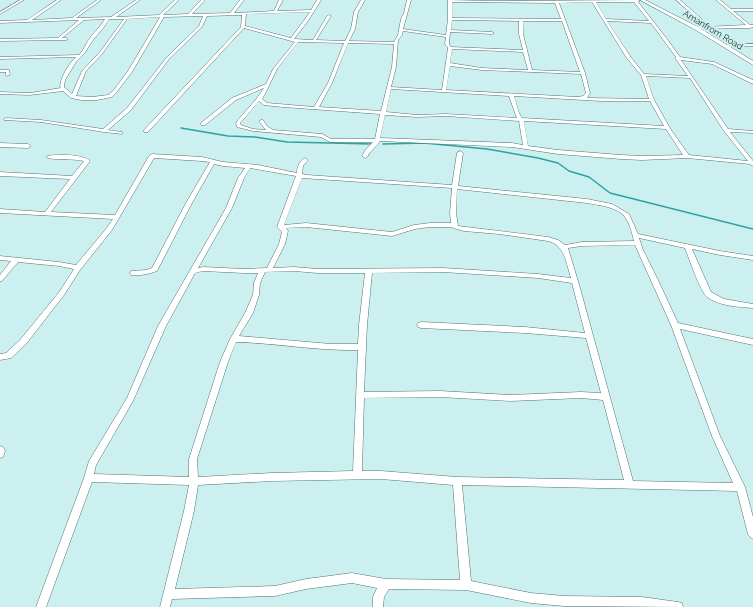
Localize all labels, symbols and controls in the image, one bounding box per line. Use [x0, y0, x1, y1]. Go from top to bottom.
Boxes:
street label: Amanfrom Road [681, 8, 745, 52]

